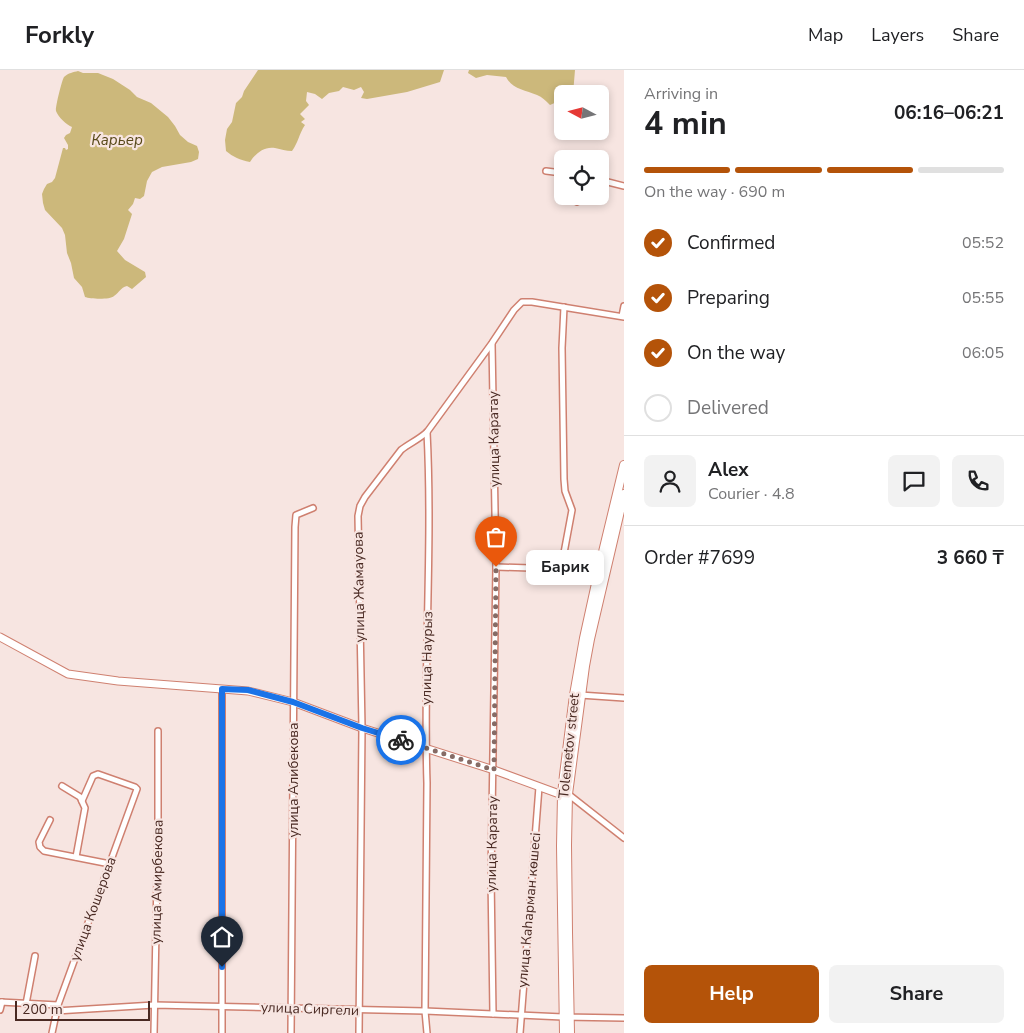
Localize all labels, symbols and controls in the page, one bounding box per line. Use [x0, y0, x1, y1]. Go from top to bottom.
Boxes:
text: Forkly [25, 19, 94, 51]
text: Map [808, 23, 843, 47]
text: Layers [871, 23, 924, 47]
text: Share [952, 23, 999, 47]
text: Arriving in [644, 83, 718, 105]
north arrow [554, 85, 609, 140]
map controls [554, 85, 609, 205]
text: 06:16–06:21 [894, 100, 1004, 126]
text: 4 min [644, 102, 727, 145]
water label: Карьер [91, 130, 143, 150]
button: locate [554, 150, 609, 205]
text: On the way · 690 m [644, 181, 785, 203]
icon: check [644, 229, 672, 257]
text: Confirmed [687, 230, 775, 256]
text: 05:52 [962, 232, 1004, 254]
icon: check [644, 284, 672, 312]
text: Preparing [687, 285, 770, 311]
text: 05:55 [962, 287, 1004, 309]
icon: check [644, 339, 672, 367]
text: On the way [687, 340, 785, 366]
text: 06:05 [962, 342, 1004, 364]
street label: улица Каратау [484, 390, 504, 487]
text: Delivered [687, 395, 769, 421]
button: person [644, 455, 696, 507]
button: chat [888, 455, 940, 507]
button: phone [952, 455, 1004, 507]
text: Alex [708, 457, 749, 483]
text: Courier · 4.8 [708, 483, 794, 505]
pin [475, 516, 517, 567]
icon: bag [482, 523, 510, 551]
street label: улица Жамауова [349, 531, 369, 643]
text: Order #7699 [644, 545, 755, 571]
text: 3 660 ₸ [937, 545, 1004, 571]
callout: Барик [526, 550, 604, 584]
text: Барик [541, 556, 589, 578]
street label: улица Наурыз [417, 611, 437, 705]
street label: Tolemetov street [554, 692, 584, 800]
courier [376, 715, 426, 765]
street label: улица Алибекова [284, 722, 303, 838]
icon: bike [387, 726, 415, 754]
street label: улица Каратау [482, 795, 502, 892]
street label: улица Амирбекова [146, 820, 168, 944]
street label: улица Каһарман көшесі [513, 832, 545, 988]
street label: улица Кошерова [65, 854, 121, 964]
pin [201, 916, 243, 967]
icon: home [208, 923, 236, 951]
button: Help [644, 965, 819, 1023]
button: Share [829, 965, 1004, 1023]
scale bar [15, 998, 150, 1021]
street label: улица Сиргели [260, 998, 360, 1020]
text: 200 m [22, 1000, 63, 1019]

